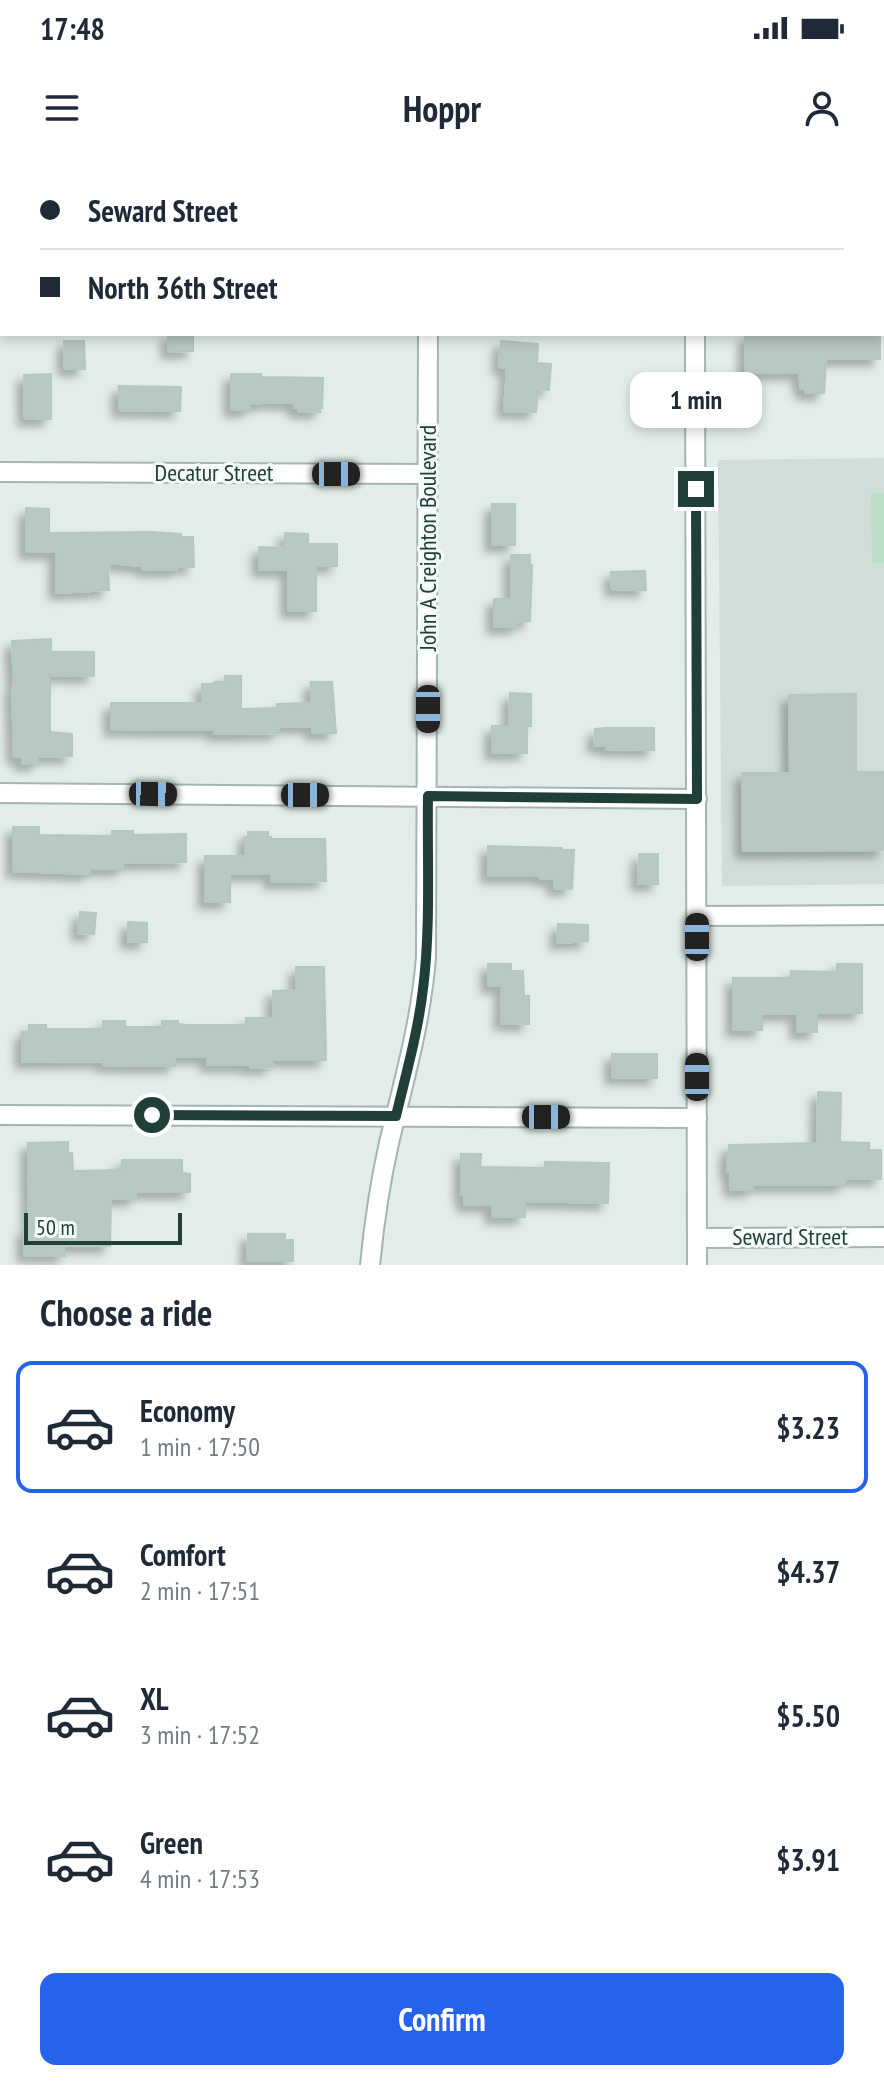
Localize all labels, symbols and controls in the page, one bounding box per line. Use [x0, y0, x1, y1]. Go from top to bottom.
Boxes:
text: 17:48 [40, 9, 105, 48]
text: Hoppr [403, 85, 481, 132]
icon: menu [40, 86, 84, 130]
icon: person [800, 86, 844, 130]
text: Seward Street [88, 191, 238, 230]
text: North 36th Street [88, 268, 278, 307]
callout: 1 min [630, 373, 762, 429]
text: 1 min [670, 383, 722, 416]
street label: John A Creighton Boulevard [412, 425, 443, 652]
street label: Decatur Street [155, 457, 274, 488]
car [312, 462, 360, 486]
route end [678, 471, 714, 507]
car [416, 685, 440, 733]
car [129, 782, 177, 806]
car [281, 783, 329, 807]
car [685, 913, 709, 961]
car [685, 1053, 709, 1101]
route start [134, 1097, 170, 1133]
car [522, 1105, 570, 1129]
scale bar [24, 1209, 182, 1245]
text: 50 m [36, 1213, 75, 1241]
street label: Seward Street [732, 1221, 848, 1252]
text: Choose a ride [40, 1289, 212, 1336]
icon: car [44, 1391, 116, 1463]
text: Economy [140, 1391, 235, 1430]
text: $3.23 [776, 1408, 840, 1447]
text: 1 min · 17:50 [140, 1430, 260, 1463]
icon: car [44, 1535, 116, 1607]
text: Comfort [140, 1535, 226, 1574]
text: $4.37 [776, 1552, 840, 1591]
text: 2 min · 17:51 [140, 1574, 260, 1607]
icon: car [44, 1679, 116, 1751]
text: XL [140, 1679, 169, 1718]
text: $5.50 [776, 1696, 840, 1735]
text: 3 min · 17:52 [140, 1718, 260, 1751]
icon: car [44, 1823, 116, 1895]
text: Green [140, 1823, 203, 1862]
text: $3.91 [776, 1840, 840, 1879]
text: 4 min · 17:53 [140, 1862, 260, 1895]
button: Confirm [40, 1973, 844, 2065]

